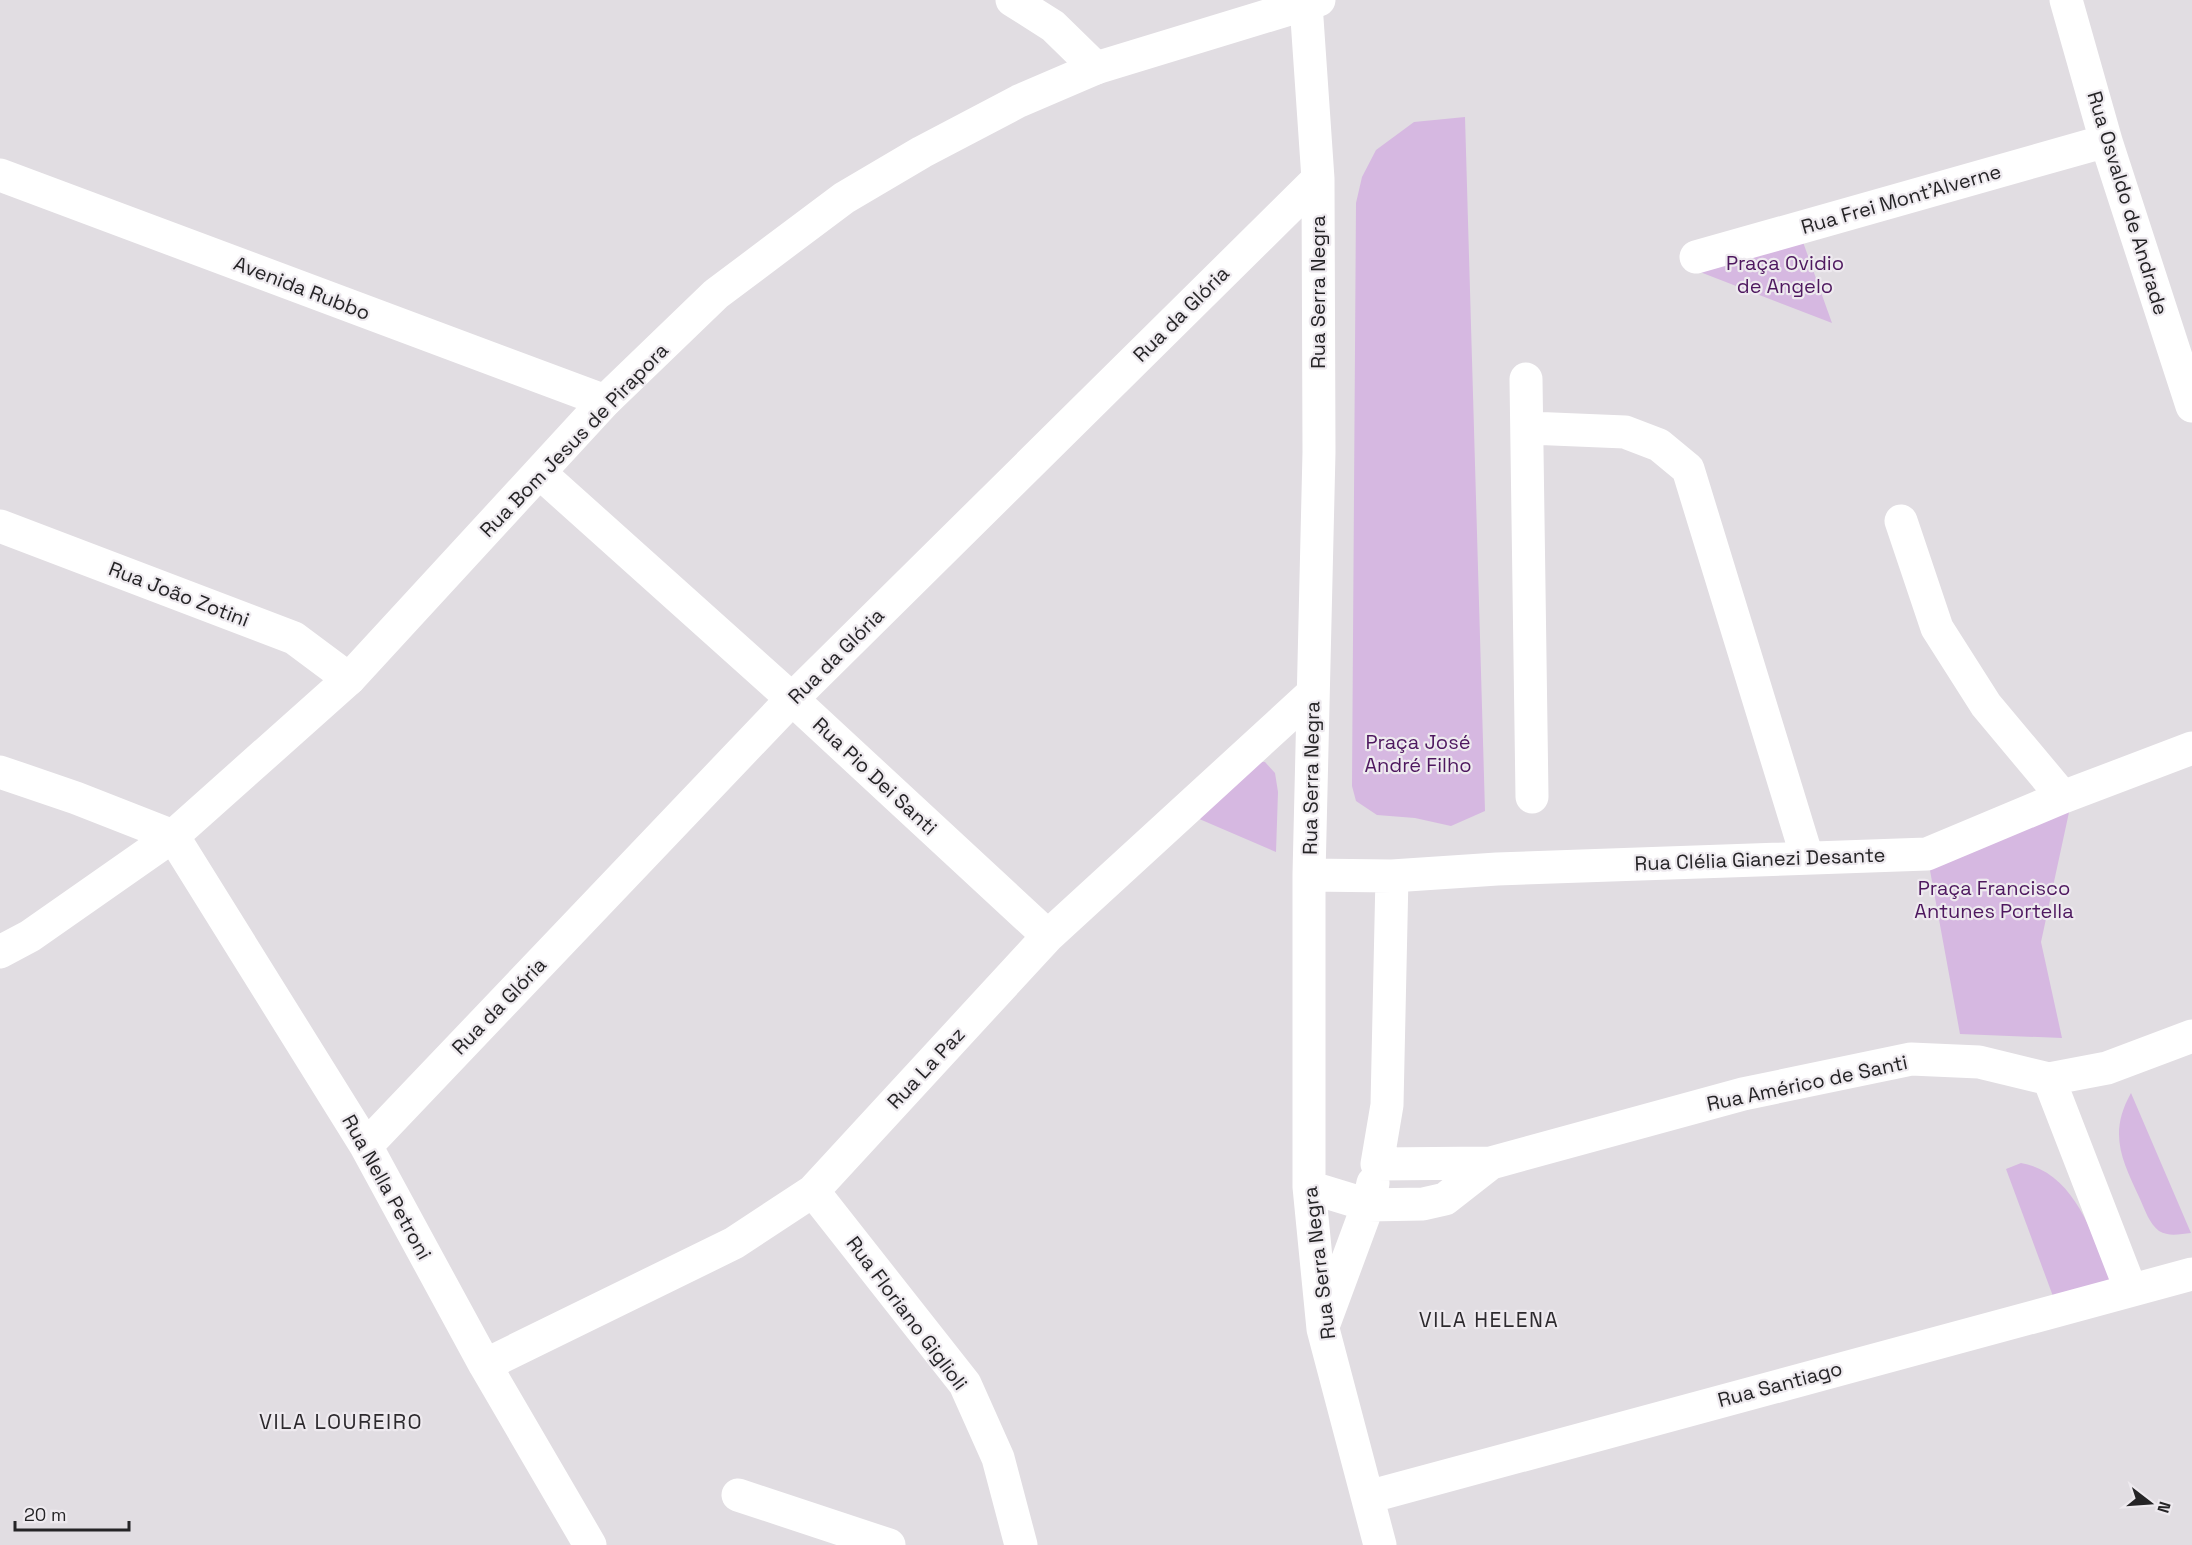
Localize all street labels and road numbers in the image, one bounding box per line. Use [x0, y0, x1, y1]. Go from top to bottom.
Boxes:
street label: Rua Osvaldo de Andrade [2082, 88, 2174, 318]
street label: Rua Frei Mont'Alverne [1798, 158, 2004, 240]
street label: Rua Serra Negra [1305, 215, 1331, 369]
street label: Avenida Rubbo [230, 250, 374, 326]
street label: Rua da Glória [1127, 260, 1235, 368]
street label: Rua Bom Jesus de Pirapora [474, 337, 674, 543]
street label: Rua João Zotini [105, 555, 253, 633]
street label: Rua da Glória [782, 602, 890, 710]
street label: Rua Serra Negra [1297, 701, 1325, 855]
street label: Rua Pio Dei Santi [807, 712, 943, 840]
street label: Rua Clélia Gianezi Desante [1634, 842, 1886, 876]
street label: Rua da Glória [446, 952, 552, 1060]
street label: Rua La Paz [881, 1022, 971, 1114]
street label: Rua Américo de Santi [1704, 1049, 1910, 1117]
street label: Rua Nella Petroni [336, 1110, 438, 1264]
street label: Rua Serra Negra [1297, 1185, 1341, 1341]
street label: Rua Floriano Giglioli [841, 1231, 973, 1395]
street label: Rua Santiago [1715, 1355, 1845, 1413]

